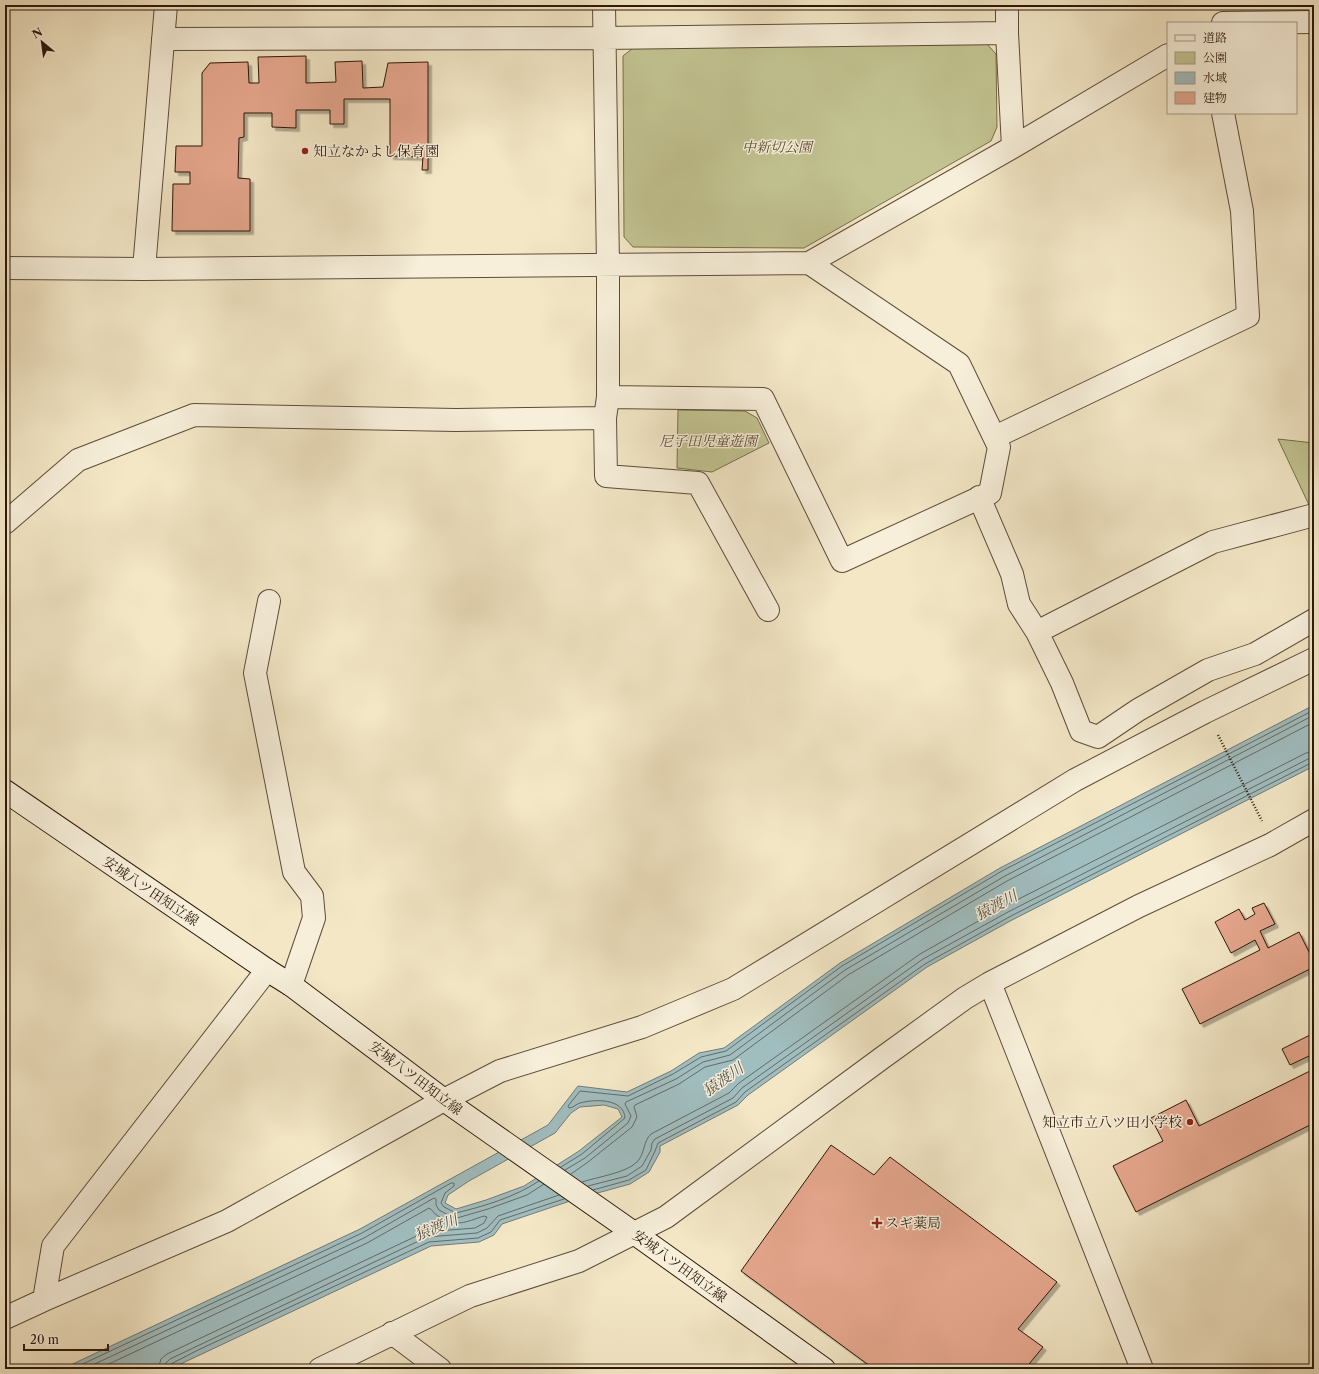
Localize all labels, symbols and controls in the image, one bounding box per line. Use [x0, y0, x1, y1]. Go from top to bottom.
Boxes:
north arrow [22, 22, 62, 62]
legend [1167, 22, 1297, 114]
text: N [30, 25, 45, 42]
text: 道路 [1203, 30, 1227, 45]
text: 公園 [1203, 50, 1227, 65]
text: 水域 [1203, 70, 1227, 85]
text: 建物 [1203, 90, 1227, 105]
park label: 中新切公園 [742, 138, 814, 156]
place label: 知立なかよし保育園 [313, 142, 439, 160]
marker: 知立なかよし保育園 [300, 146, 310, 156]
park label: 尼子田児童遊園 [659, 432, 759, 450]
street label: 安城八ツ田知立線 [100, 852, 202, 930]
water label: 猿渡川 [972, 885, 1022, 924]
street label: 安城八ツ田知立線 [366, 1037, 466, 1119]
water label: 猿渡川 [699, 1057, 749, 1100]
place label: 知立市立八ツ田小学校 [1042, 1113, 1182, 1131]
marker: 知立市立八ツ田小学校 [1185, 1117, 1195, 1127]
water label: 猿渡川 [412, 1209, 462, 1244]
place label: スギ薬局 [885, 1214, 941, 1232]
marker: スギ薬局 [872, 1218, 882, 1228]
street label: 安城八ツ田知立線 [629, 1226, 731, 1306]
scale bar [24, 1326, 108, 1352]
text: 20 m [30, 1332, 59, 1347]

